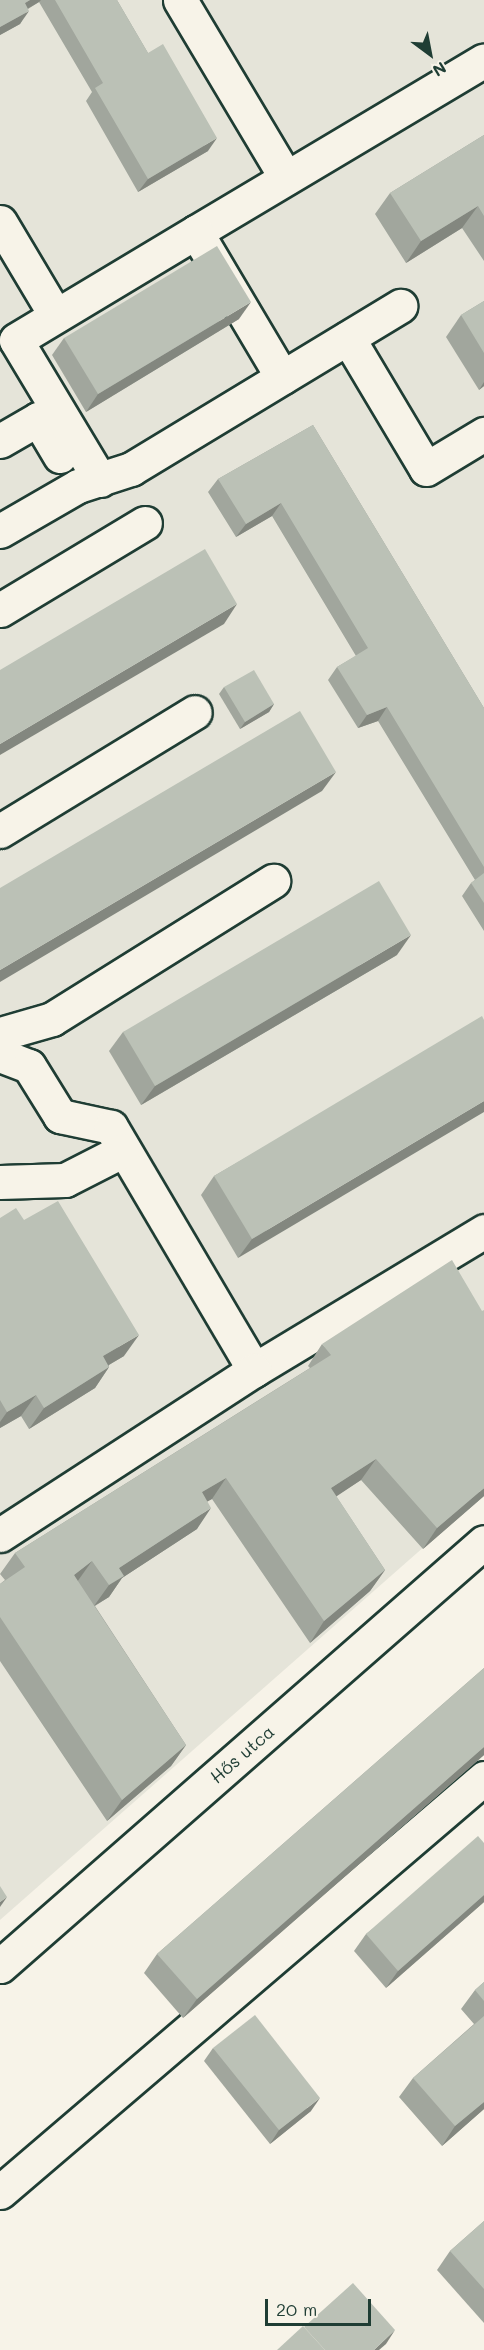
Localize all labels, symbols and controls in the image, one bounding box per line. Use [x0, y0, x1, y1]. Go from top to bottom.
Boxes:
north arrow [400, 24, 460, 84]
text: N [429, 58, 451, 82]
street label: Hős utca [206, 1720, 278, 1788]
scale bar [268, 2287, 374, 2325]
text: 20 m [276, 2297, 317, 2321]

